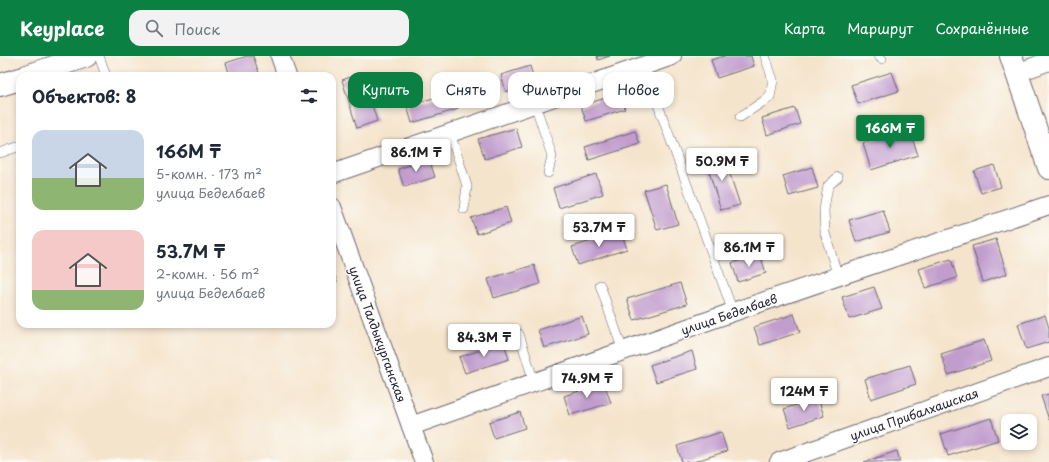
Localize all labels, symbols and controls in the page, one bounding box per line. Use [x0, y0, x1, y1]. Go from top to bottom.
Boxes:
search box [129, 10, 409, 46]
text: Keyplace [20, 14, 105, 42]
icon: search [143, 17, 165, 39]
text: Поиск [175, 17, 220, 40]
text: Карта [784, 18, 825, 39]
text: Маршрут [847, 18, 913, 39]
text: Сохранённые [935, 18, 1029, 39]
chip: Купить [348, 72, 423, 108]
chip: Снять [431, 72, 500, 108]
chip: Фильтры [508, 72, 595, 108]
chip: Новое [603, 72, 674, 108]
text: Объектов: 8 [32, 83, 136, 109]
icon: filters [298, 85, 320, 107]
pin: 166M ₸ [857, 115, 923, 149]
text: 166M ₸ [865, 118, 915, 137]
text: 166M ₸ [156, 138, 221, 164]
pin: 86.1M ₸ [379, 139, 453, 173]
text: 86.1M ₸ [391, 142, 442, 161]
icon: home [64, 146, 112, 194]
pin: 50.9M ₸ [685, 148, 759, 182]
text: 50.9M ₸ [695, 151, 749, 170]
text: 5-комн. · 173 m² [156, 164, 262, 183]
text: улица Беделбаев [156, 183, 265, 202]
pin: 53.7M ₸ [562, 214, 636, 248]
text: 53.7M ₸ [573, 217, 625, 236]
pin: 86.1M ₸ [712, 234, 786, 268]
text: 86.1M ₸ [724, 237, 775, 256]
text: 53.7M ₸ [156, 238, 225, 264]
icon: home [64, 246, 112, 294]
street label: улица Талдыкурганская [345, 263, 411, 405]
text: 2-комн. · 56 m² [156, 264, 259, 283]
text: улица Беделбаев [156, 283, 265, 302]
street label: улица Беделбаев [678, 289, 780, 339]
pin: 84.3M ₸ [447, 324, 521, 358]
text: 84.3M ₸ [457, 327, 511, 346]
pin: 74.9M ₸ [550, 365, 624, 399]
text: 74.9M ₸ [561, 368, 613, 387]
pin: 124M ₸ [771, 378, 837, 412]
text: 124M ₸ [780, 381, 828, 400]
street label: улица Прибалхашская [847, 384, 981, 444]
map controls [1001, 414, 1037, 450]
button: layers [1001, 414, 1037, 450]

